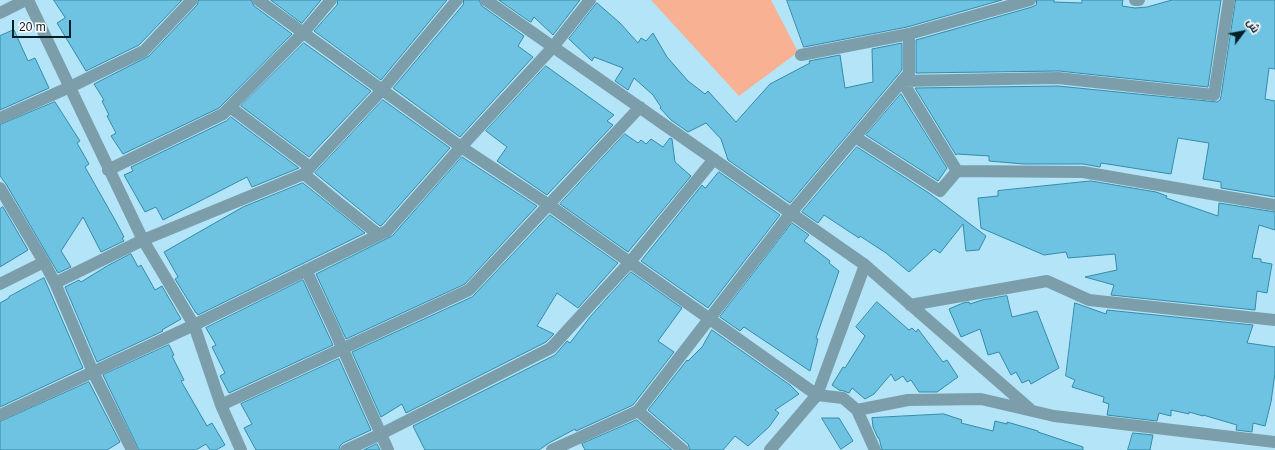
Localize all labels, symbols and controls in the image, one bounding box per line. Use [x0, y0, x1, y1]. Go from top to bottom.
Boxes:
scale bar [14, 12, 73, 38]
north arrow [1223, 12, 1263, 52]
text: ش [1244, 16, 1262, 35]
text: 20 m [19, 20, 46, 34]

